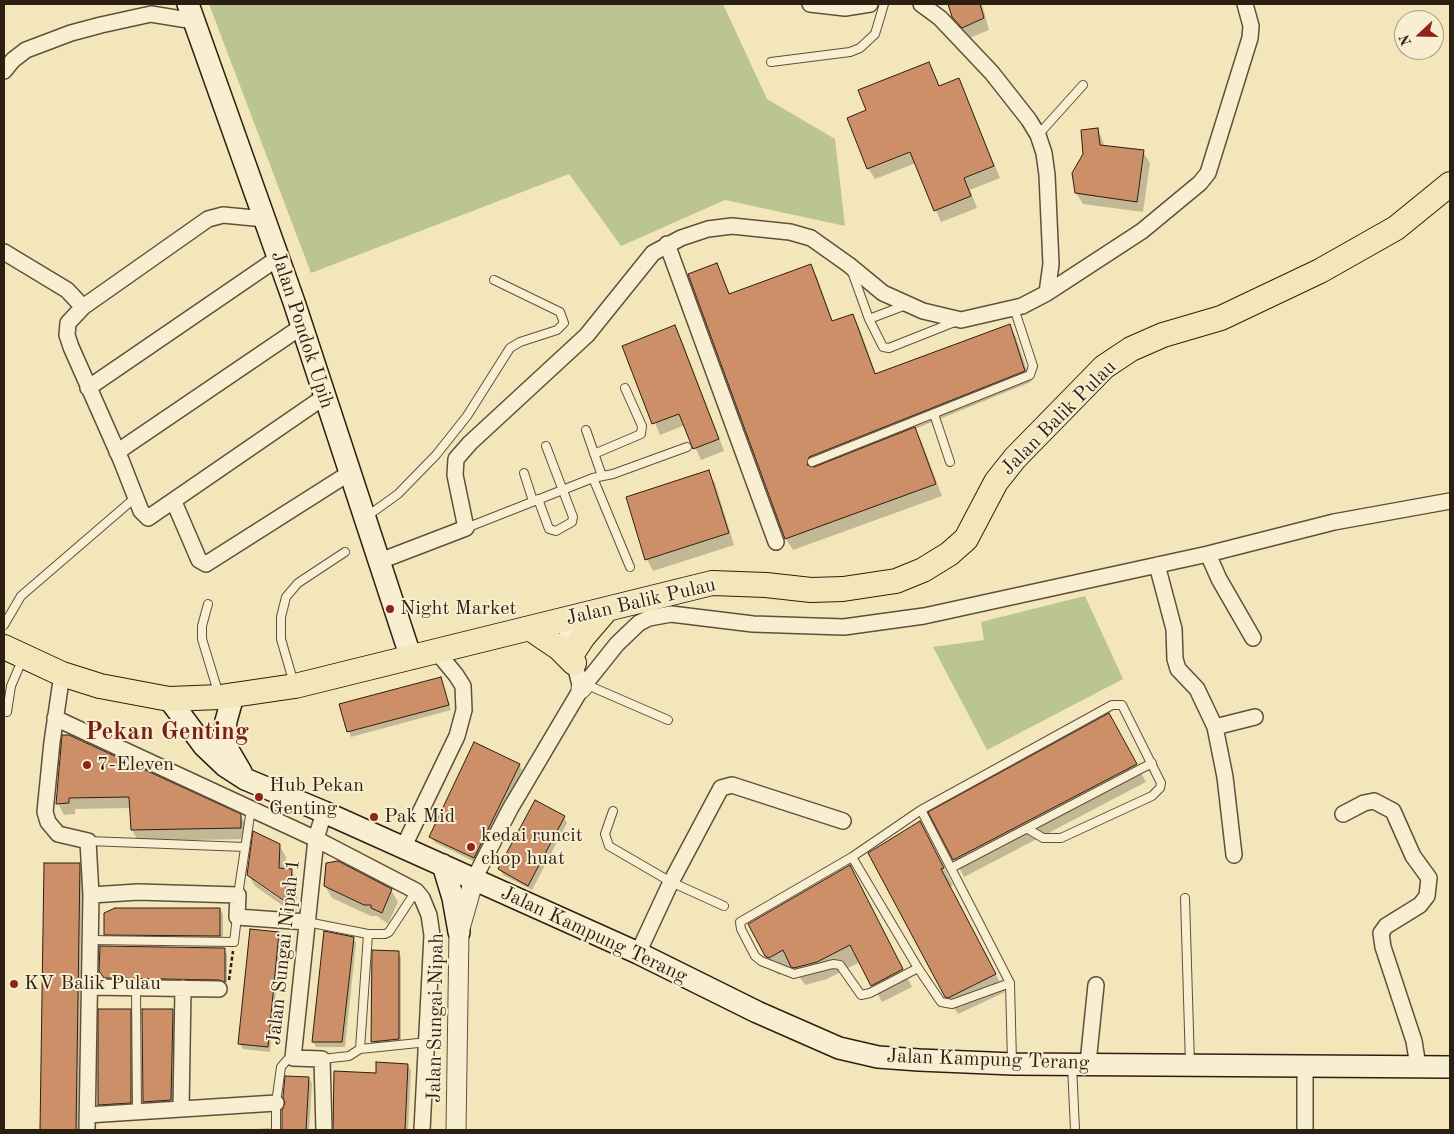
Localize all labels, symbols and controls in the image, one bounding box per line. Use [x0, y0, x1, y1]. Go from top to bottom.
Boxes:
north arrow [1394, 10, 1444, 60]
text: N [1397, 33, 1414, 48]
street label: Jalan Pondok Upih [265, 248, 339, 412]
street label: Jalan Balik Pulau [996, 355, 1122, 481]
street label: Jalan Balik Pulau [564, 573, 718, 631]
place label: Night Market [400, 597, 517, 621]
marker: Night Market [384, 603, 396, 615]
district label: Pekan Genting [85, 717, 249, 747]
place label: 7-Eleven [97, 753, 174, 777]
marker: 7-Eleven [81, 759, 93, 771]
place label: Hub Pekan Genting [269, 774, 364, 821]
marker: Hub Pekan Genting [253, 791, 265, 803]
place label: Pak Mid [384, 805, 455, 829]
marker: Pak Mid [368, 811, 380, 823]
place label: kedai runcit chop huat [481, 824, 583, 871]
marker: kedai runcit chop huat [465, 841, 477, 853]
street label: Jalan Sungai Nipah 1 [262, 858, 306, 1046]
street label: Jalan Kampung Terang [497, 881, 691, 989]
street label: Jalan Sungai Nipah [423, 933, 449, 1103]
place label: KV Balik Pulau [24, 972, 161, 996]
marker: KV Balik Pulau [8, 978, 20, 990]
street label: Jalan Kampung Terang [886, 1044, 1090, 1076]

